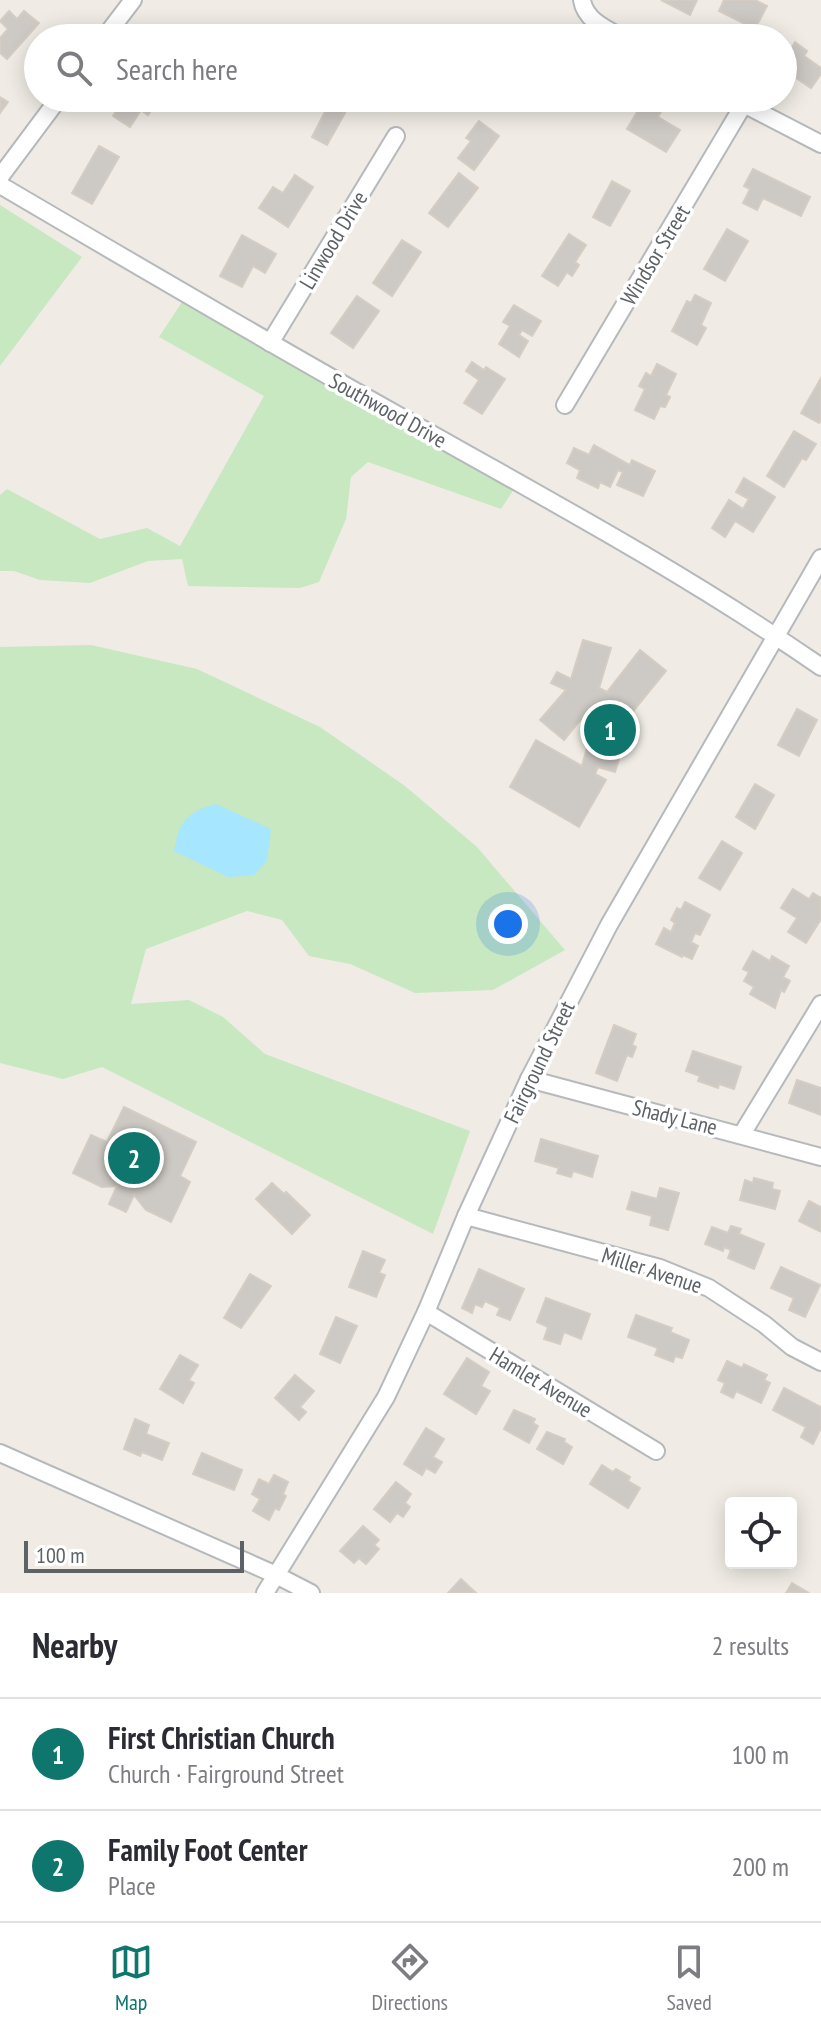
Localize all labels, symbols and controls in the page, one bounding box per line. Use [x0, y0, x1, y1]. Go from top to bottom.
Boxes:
search box [24, 24, 797, 112]
icon: search [52, 46, 96, 90]
text: Search here [116, 49, 238, 88]
street label: Linwood Drive [293, 186, 373, 294]
street label: Windsor Street [614, 200, 696, 310]
street label: Southwood Drive [324, 366, 452, 454]
pin: 1 [584, 700, 636, 760]
your location [488, 904, 528, 944]
street label: Fairground Street [497, 996, 581, 1128]
street label: Shady Lane [630, 1093, 720, 1141]
pin: 2 [108, 1128, 160, 1188]
street label: Miller Avenue [598, 1241, 706, 1299]
street label: Hamlet Avenue [485, 1340, 597, 1424]
map controls [725, 1497, 797, 1569]
button: locate [725, 1497, 797, 1569]
scale bar [24, 1537, 244, 1573]
text: 100 m [36, 1541, 85, 1569]
text: Nearby [32, 1623, 117, 1667]
text: 2 results [712, 1629, 789, 1662]
text: First Christian Church [108, 1718, 335, 1757]
text: 1 [52, 1738, 64, 1771]
text: 100 m [731, 1738, 789, 1771]
text: Church · Fairground Street [108, 1757, 344, 1790]
text: Family Foot Center [108, 1830, 307, 1869]
text: 2 [52, 1850, 64, 1883]
text: 200 m [731, 1850, 789, 1883]
text: Place [108, 1869, 156, 1902]
tab: Map [109, 1940, 153, 2016]
tab: Directions [372, 1940, 448, 2016]
tab: Saved [666, 1940, 712, 2016]

